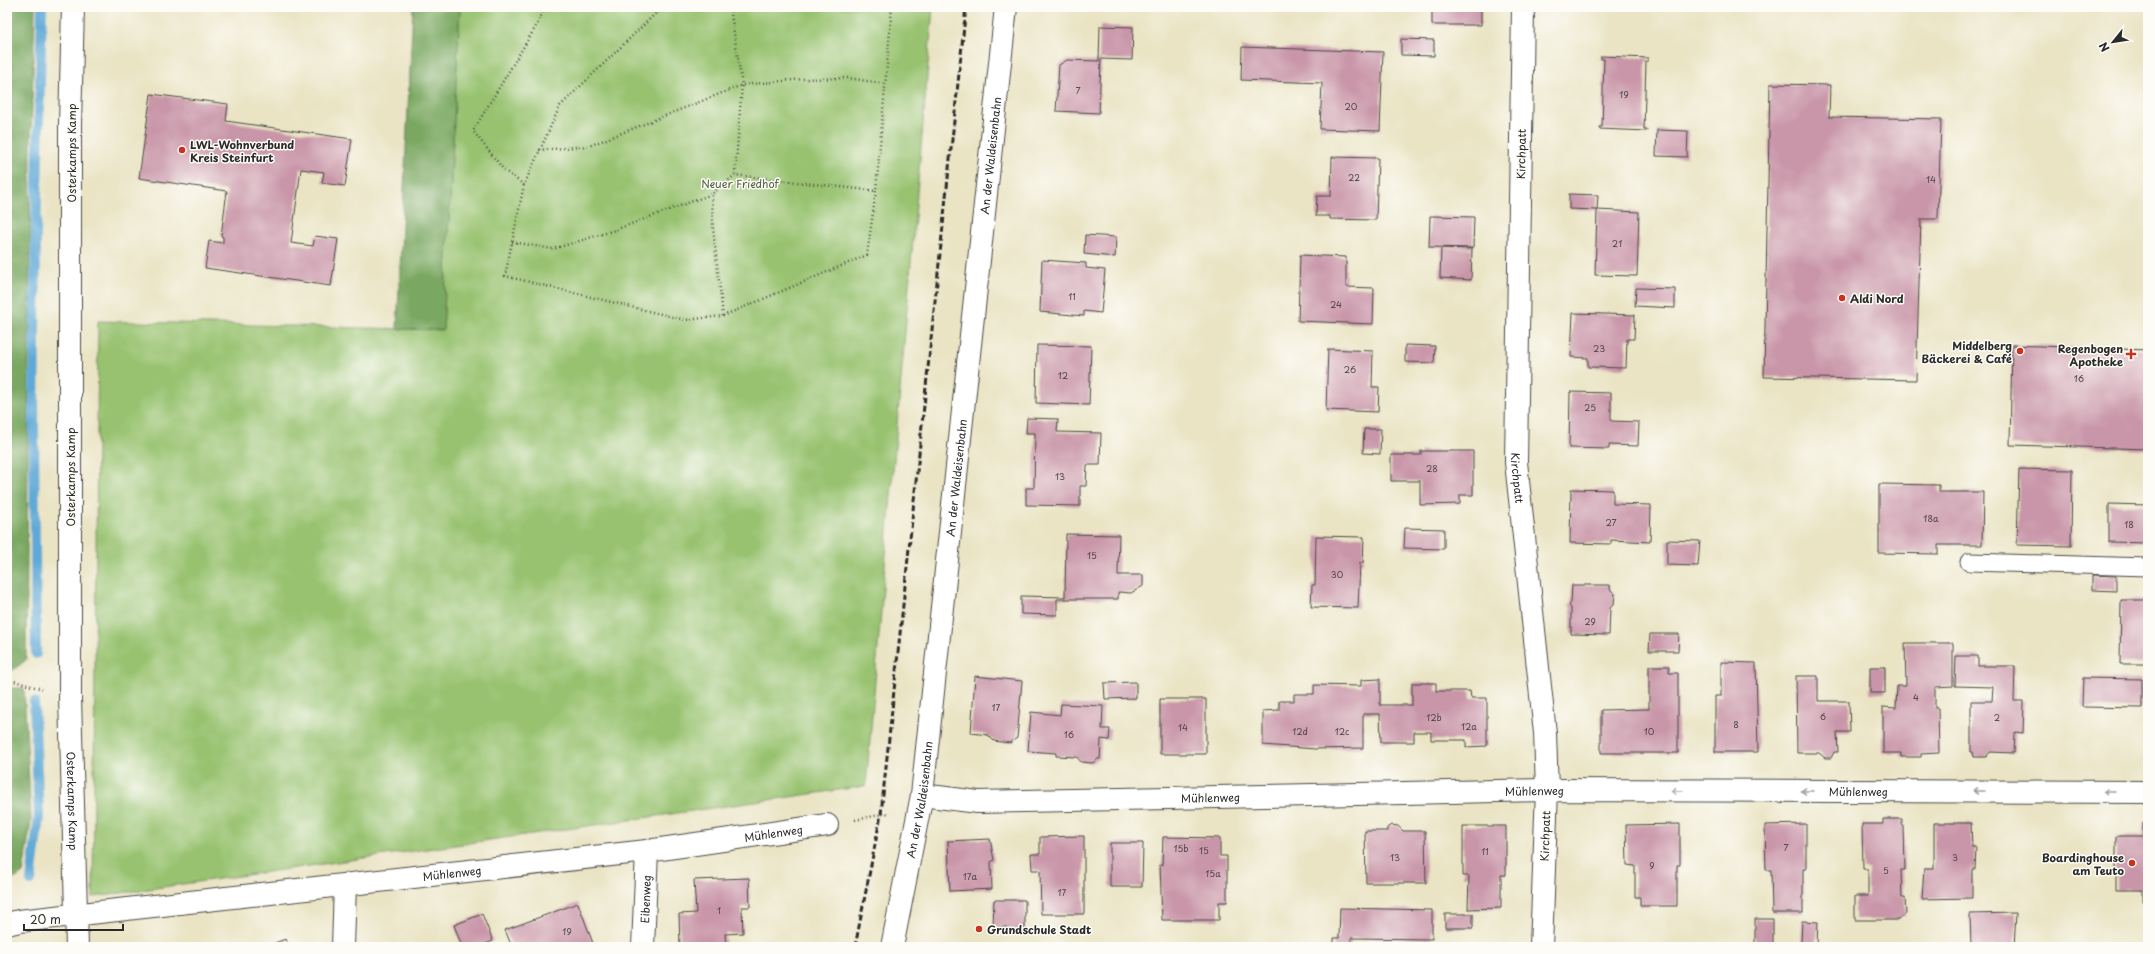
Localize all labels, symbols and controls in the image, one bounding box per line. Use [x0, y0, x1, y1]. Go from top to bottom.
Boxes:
north arrow [2093, 22, 2133, 62]
text: N [2094, 39, 2113, 55]
house number: 7 [1075, 83, 1081, 97]
house number: 19 [1619, 87, 1629, 101]
street label: An der Waldeisenbahn [975, 96, 1005, 215]
house number: 20 [1345, 99, 1358, 113]
street label: Osterkamps Kamp [63, 103, 80, 202]
street label: Kirchpatt [1512, 128, 1530, 179]
place label: LWL-Wohnverbund Kreis Steinfurt [190, 136, 294, 166]
marker: LWL-Wohnverbund Kreis Steinfurt [177, 145, 187, 155]
house number: 22 [1348, 170, 1360, 184]
house number: 14 [1926, 172, 1936, 186]
park label: Neuer Friedhof [701, 175, 780, 192]
house number: 21 [1612, 236, 1622, 250]
house number: 11 [1068, 289, 1076, 303]
place label: Aldi Nord [1850, 290, 1904, 307]
marker: Aldi Nord [1837, 293, 1847, 303]
house number: 24 [1330, 297, 1342, 311]
place label: Middelberg Bäckerei & Café [1922, 337, 2012, 367]
place label: Regenbogen Apotheke [2058, 340, 2123, 370]
house number: 23 [1593, 341, 1605, 355]
marker: Middelberg Bäckerei & Café [2015, 346, 2025, 356]
marker: Regenbogen Apotheke [2126, 349, 2136, 359]
house number: 26 [1344, 362, 1356, 376]
house number: 12 [1058, 368, 1068, 382]
house number: 16 [2074, 371, 2084, 385]
house number: 25 [1584, 400, 1596, 414]
street label: An der Waldeisenbahn [941, 418, 971, 537]
street label: Osterkamps Kamp [62, 427, 79, 526]
street label: Kirchpatt [1507, 452, 1529, 505]
house number: 28 [1426, 461, 1438, 475]
house number: 13 [1055, 469, 1065, 483]
house number: 18a [1923, 511, 1939, 525]
house number: 27 [1605, 515, 1617, 529]
house number: 18 [2124, 517, 2134, 531]
house number: 15 [1087, 548, 1097, 562]
house number: 30 [1331, 567, 1344, 581]
house number: 29 [1584, 614, 1596, 628]
house number: 4 [1913, 690, 1919, 704]
house number: 17 [992, 700, 1001, 714]
house number: 6 [1820, 709, 1826, 723]
house number: 12b [1426, 710, 1442, 724]
house number: 2 [1994, 710, 2000, 724]
house number: 8 [1733, 717, 1739, 731]
house number: 12a [1461, 719, 1477, 733]
house number: 14 [1178, 720, 1188, 734]
house number: 12d [1292, 724, 1308, 738]
house number: 12c [1335, 724, 1349, 738]
house number: 10 [1644, 724, 1655, 738]
house number: 16 [1064, 727, 1074, 741]
street label: An der Waldeisenbahn [901, 740, 936, 859]
street label: Osterkamps Kamp [63, 751, 83, 851]
street label: Mühlenweg [1505, 781, 1564, 799]
street label: Mühlenweg [1829, 782, 1888, 800]
one-way arrow [1671, 787, 1684, 795]
one-way arrow [1801, 787, 1814, 795]
one-way arrow [1973, 787, 1986, 795]
street label: Mühlenweg [1181, 788, 1240, 806]
one-way arrow [2103, 788, 2116, 796]
street label: Kirchpatt [1536, 810, 1554, 862]
street label: Mühlenweg [743, 820, 804, 845]
house number: 7 [1783, 840, 1789, 854]
house number: 15b [1173, 841, 1189, 855]
house number: 15 [1199, 843, 1209, 857]
house number: 11 [1481, 844, 1489, 858]
place label: Boardinghouse am Teuto [2042, 849, 2125, 879]
house number: 13 [1390, 850, 1400, 864]
house number: 3 [1952, 850, 1958, 864]
house number: 9 [1649, 858, 1655, 872]
marker: Boardinghouse am Teuto [2127, 858, 2137, 868]
street label: Mühlenweg [422, 861, 482, 884]
house number: 5 [1883, 863, 1889, 877]
house number: 15a [1205, 866, 1221, 880]
house number: 17a [963, 869, 978, 883]
street label: Eibenweg [635, 874, 655, 924]
house number: 17 [1058, 885, 1067, 899]
house number: 1 [717, 903, 721, 917]
scale bar [24, 906, 123, 932]
text: 20 m [30, 910, 61, 928]
place label: Grundschule Stadt [987, 921, 1091, 938]
house number: 19 [562, 924, 572, 938]
marker: Grundschule Stadt [974, 924, 984, 934]

